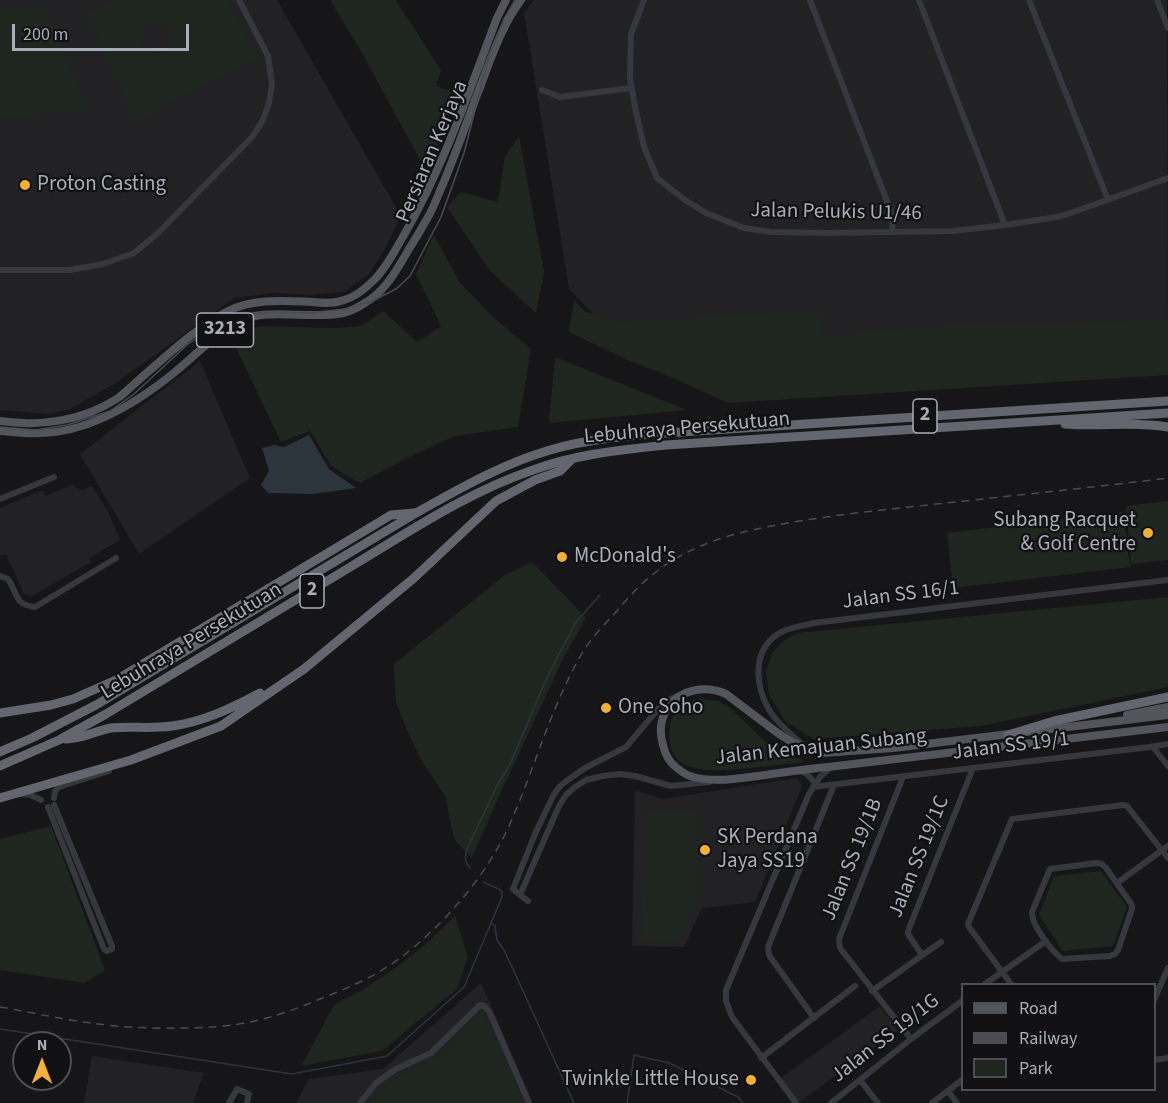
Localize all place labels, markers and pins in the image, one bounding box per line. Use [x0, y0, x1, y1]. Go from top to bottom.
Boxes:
place label: Proton Casting [37, 172, 166, 198]
marker: Proton Casting [18, 178, 32, 192]
place label: Subang Racquet & Golf Centre [993, 508, 1136, 558]
marker: Subang Racquet & Golf Centre [1141, 526, 1155, 540]
place label: McDonald's [574, 544, 676, 570]
marker: McDonald's [555, 550, 569, 564]
place label: One Soho [618, 695, 703, 721]
marker: One Soho [599, 701, 613, 715]
place label: SK Perdana Jaya SS19 [717, 825, 818, 875]
marker: SK Perdana Jaya SS19 [698, 843, 712, 857]
place label: Twinkle Little House [562, 1067, 739, 1093]
marker: Twinkle Little House [744, 1073, 758, 1087]

